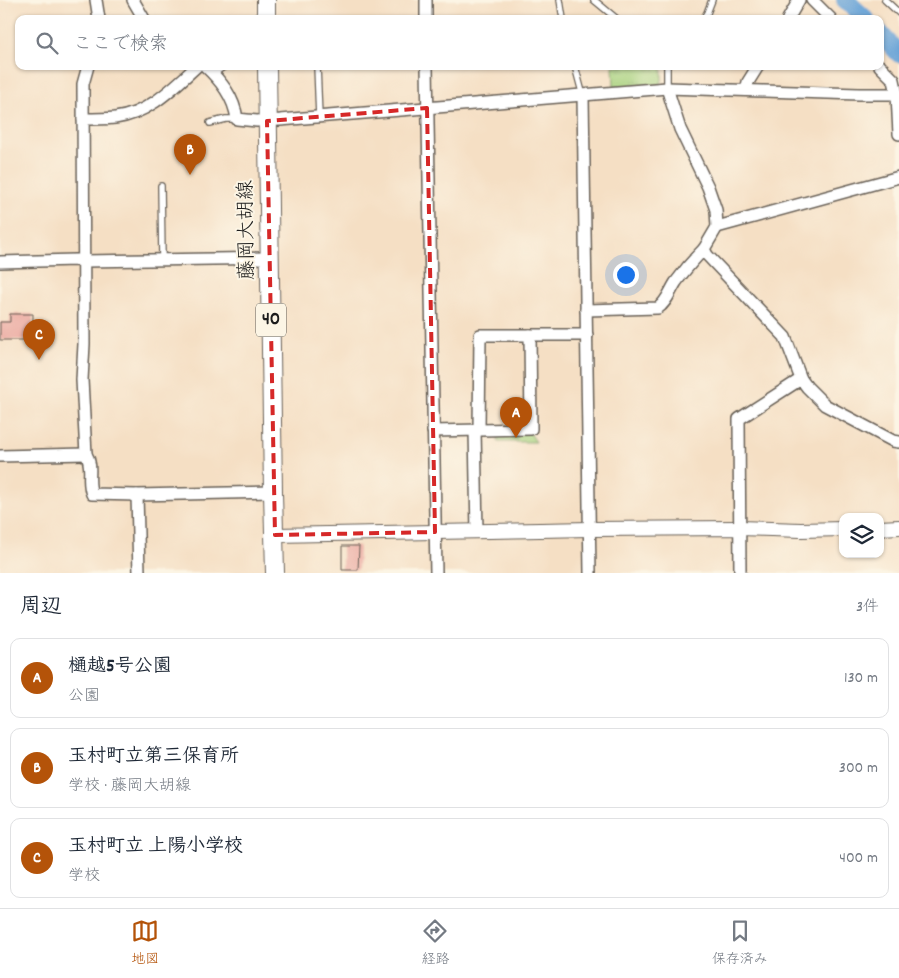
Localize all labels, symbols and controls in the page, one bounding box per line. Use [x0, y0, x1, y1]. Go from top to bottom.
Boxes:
search box [15, 15, 884, 70]
icon: search [33, 29, 61, 57]
text: ここで検索 [73, 32, 168, 59]
pin: B [174, 134, 206, 175]
street label: 藤岡大胡線 [233, 180, 263, 280]
your location [613, 262, 639, 288]
road number: 40 [256, 304, 286, 336]
pin: C [23, 319, 55, 360]
pin: A [500, 397, 532, 438]
map controls [839, 513, 884, 558]
button: layers [839, 513, 884, 558]
text: 周辺 [20, 593, 62, 623]
text: 3件 [856, 596, 879, 619]
text: 樋越5号公園 [68, 654, 172, 681]
text: A [33, 667, 41, 690]
text: 130 m [844, 667, 878, 690]
text: 公園 [68, 685, 100, 708]
text: 玉村町立第三保育所 [68, 744, 239, 771]
text: B [33, 757, 41, 780]
text: 300 m [839, 757, 878, 780]
text: 学校 · 藤岡大胡線 [68, 775, 191, 798]
text: 玉村町立 上陽小学校 [68, 834, 243, 861]
text: C [33, 847, 41, 870]
text: 400 m [839, 847, 878, 870]
text: 学校 [68, 865, 100, 888]
tab: 地図 [131, 917, 159, 970]
tab: 経路 [421, 917, 449, 970]
tab: 保存済み [712, 917, 768, 970]

